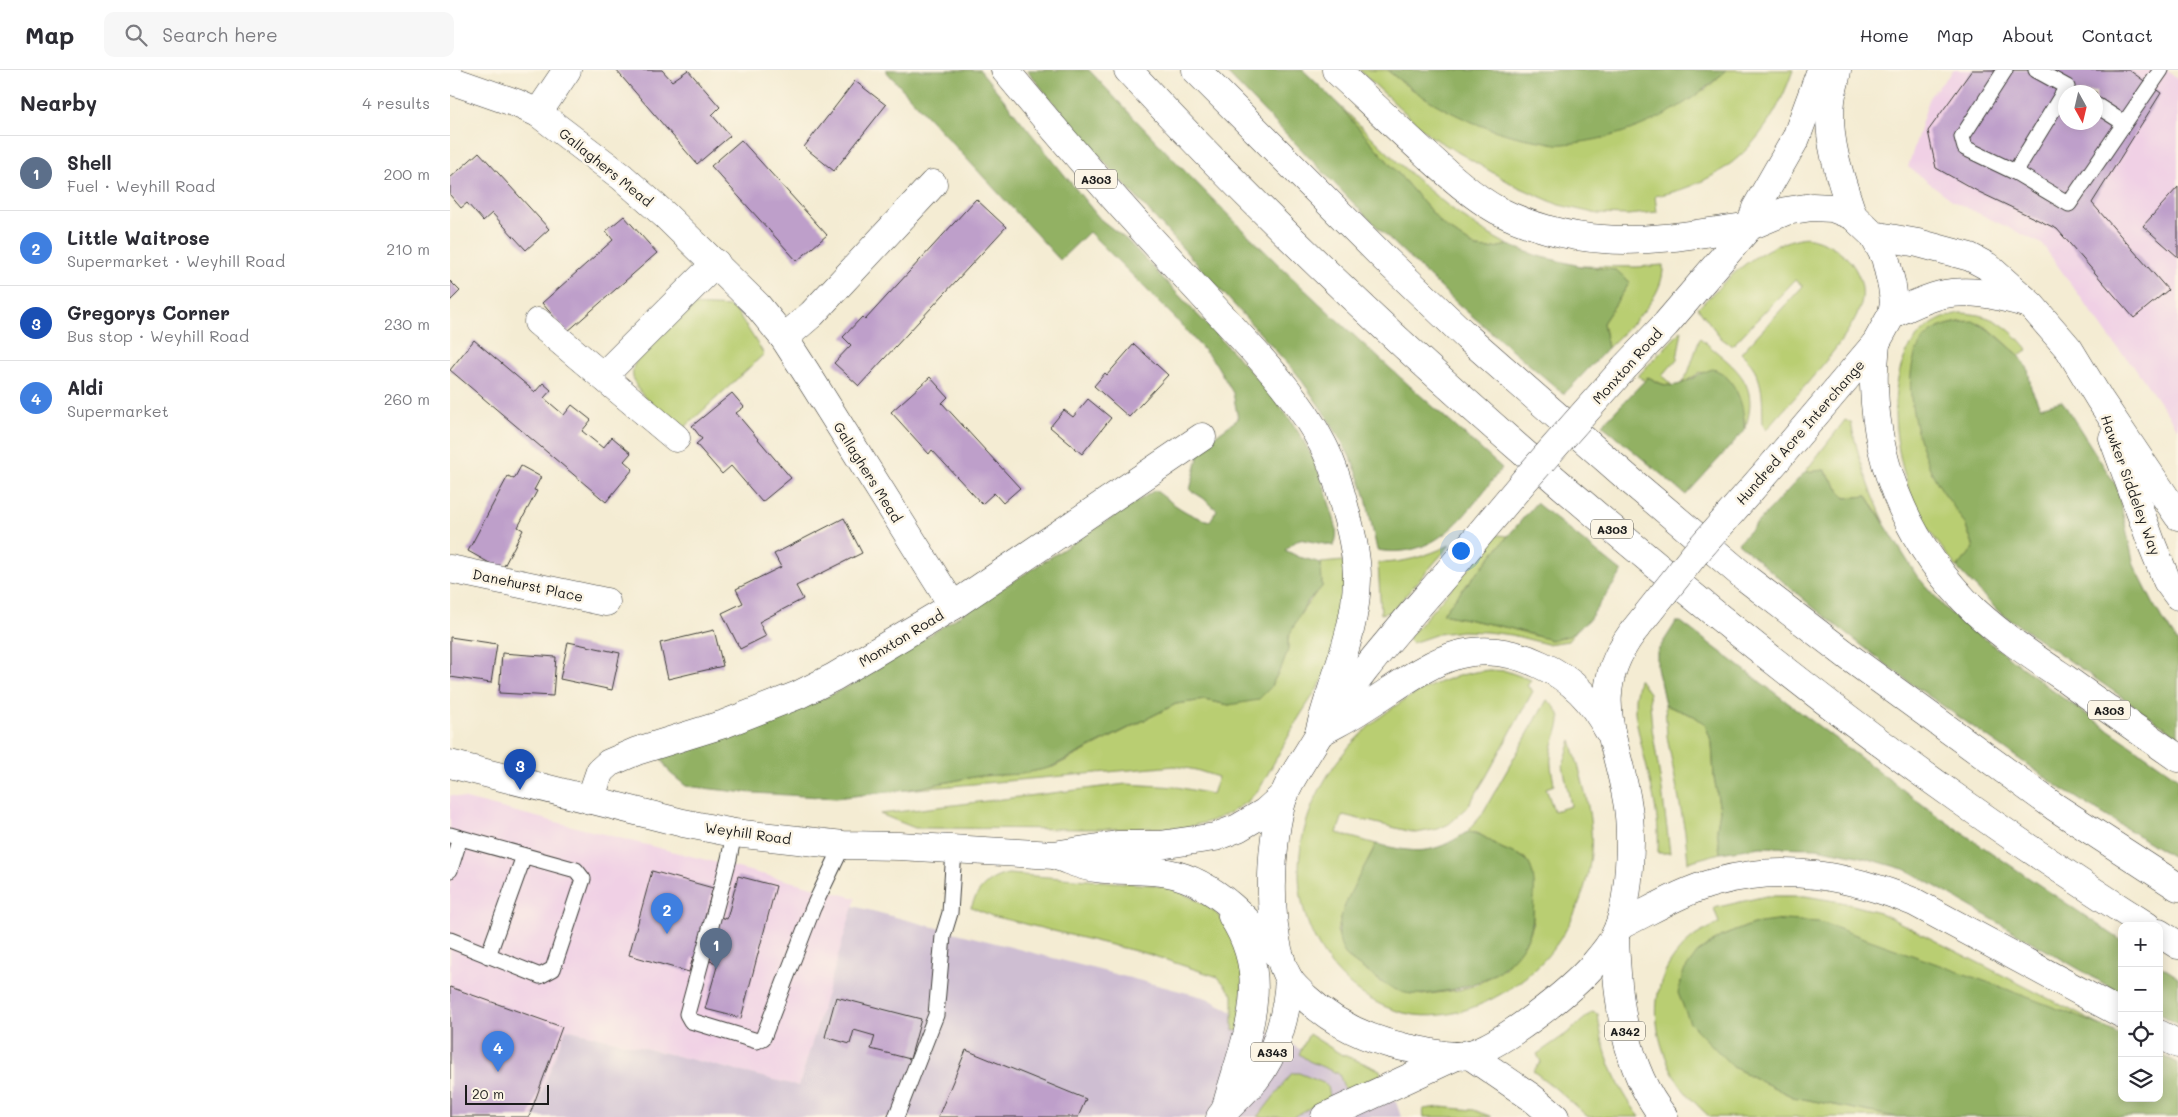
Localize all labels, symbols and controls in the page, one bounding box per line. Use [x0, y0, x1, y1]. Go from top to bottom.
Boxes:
search box [104, 12, 454, 57]
text: Map [25, 19, 74, 50]
icon: search [122, 21, 150, 49]
text: Search here [162, 22, 278, 47]
text: Home [1860, 23, 1909, 47]
text: Map [1937, 23, 1973, 47]
text: About [2001, 23, 2054, 47]
text: Contact [2082, 23, 2153, 47]
north arrow [2058, 85, 2103, 130]
text: Nearby [20, 89, 97, 116]
text: 4 results [362, 92, 430, 113]
street label: Gallaghers Mead [555, 123, 657, 211]
text: Shell [67, 150, 112, 175]
text: 1 [32, 163, 40, 184]
text: 200 m [383, 163, 430, 184]
road number: A303 [1075, 170, 1117, 188]
text: Fuel · Weyhill Road [67, 175, 215, 196]
text: Little Waitrose [67, 225, 210, 250]
text: 2 [32, 238, 40, 259]
text: 210 m [386, 238, 430, 259]
text: Supermarket · Weyhill Road [67, 250, 285, 271]
text: Gregorys Corner [67, 300, 230, 325]
text: 3 [31, 313, 41, 334]
text: 230 m [384, 313, 430, 334]
street label: Monxton Road [1588, 324, 1666, 408]
text: Bus stop · Weyhill Road [67, 325, 249, 346]
street label: Hundred Acre Interchange [1732, 355, 1868, 509]
text: Aldi [67, 375, 104, 400]
text: 4 [31, 388, 41, 409]
text: 260 m [384, 388, 430, 409]
text: Supermarket [67, 400, 169, 421]
street label: Hawker Siddeley Way [2097, 412, 2165, 558]
street label: Gallaghers Mead [829, 418, 907, 526]
road number: A303 [1591, 519, 1633, 538]
your location [1448, 538, 1474, 564]
street label: Danehurst Place [471, 564, 585, 606]
street label: Monxton Road [855, 605, 947, 671]
road number: A303 [2088, 700, 2130, 720]
pin: 3 [504, 749, 536, 790]
street label: Weyhill Road [704, 818, 792, 848]
pin: 2 [651, 893, 683, 934]
map controls [2118, 922, 2163, 1102]
button: + [2118, 922, 2163, 967]
pin: 1 [700, 928, 732, 969]
button: − [2118, 967, 2163, 1012]
button: locate [2118, 1012, 2163, 1057]
road number: A342 [1605, 1021, 1645, 1040]
pin: 4 [482, 1031, 514, 1072]
road number: A343 [1251, 1042, 1293, 1062]
button: layers [2118, 1057, 2163, 1102]
scale bar [465, 1082, 549, 1105]
text: 20 m [472, 1084, 504, 1103]

